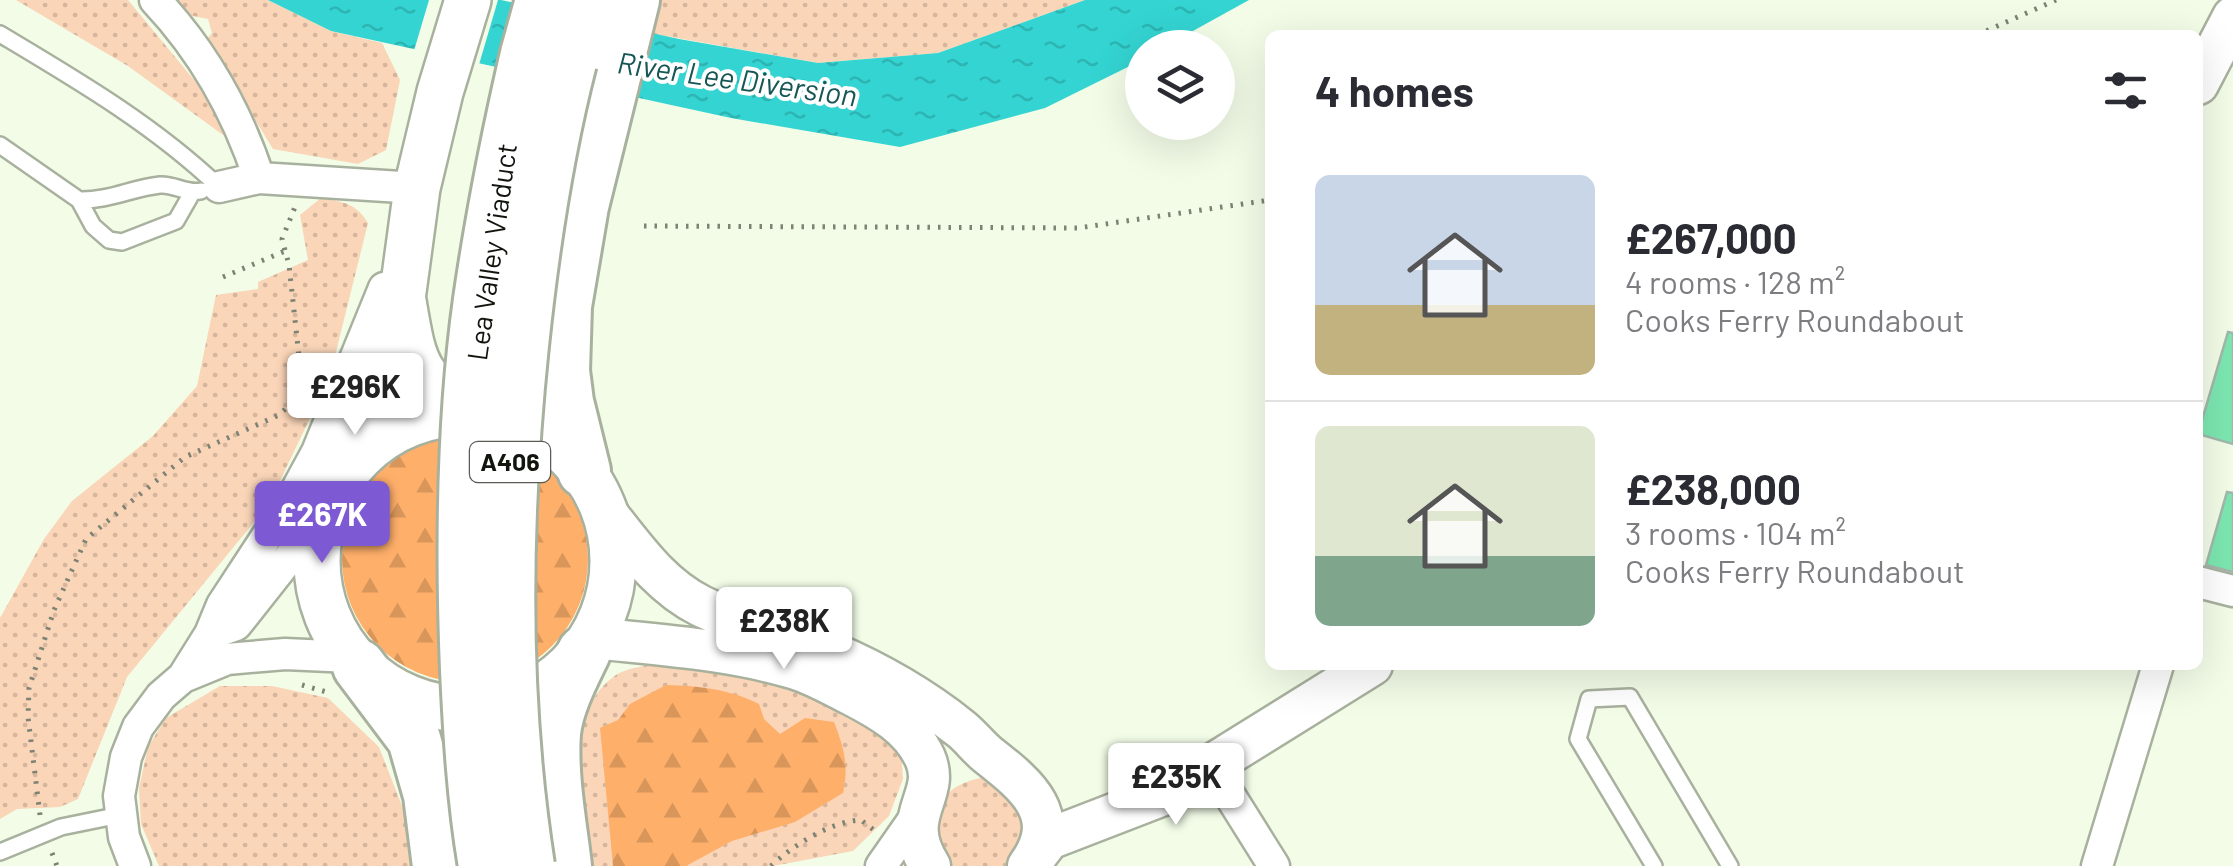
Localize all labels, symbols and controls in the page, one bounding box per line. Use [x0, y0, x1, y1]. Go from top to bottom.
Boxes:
map controls [1125, 30, 1235, 140]
button: layers [1125, 30, 1235, 140]
water label: River Lee Diversion [615, 43, 859, 113]
icon: filters [2098, 63, 2153, 118]
text: 4 homes [1315, 65, 1474, 115]
street label: Lea Valley Viaduct [459, 141, 523, 363]
text: £267,000 [1625, 212, 1797, 262]
icon: home [1395, 215, 1515, 335]
text: 4 rooms · 128 m² [1625, 262, 1845, 300]
text: Cooks Ferry Roundabout [1625, 300, 1965, 338]
pin: £296K [285, 353, 425, 438]
text: £296K [309, 366, 401, 404]
road number: A406 [470, 442, 550, 482]
text: £238,000 [1625, 463, 1801, 513]
icon: home [1395, 466, 1515, 586]
pin: £267K [252, 481, 392, 566]
text: £267K [277, 494, 367, 532]
text: 3 rooms · 104 m² [1625, 513, 1846, 551]
text: Cooks Ferry Roundabout [1625, 551, 1965, 589]
pin: £238K [714, 587, 854, 672]
text: £238K [738, 600, 830, 638]
pin: £235K [1106, 743, 1246, 828]
text: £235K [1130, 756, 1222, 794]

